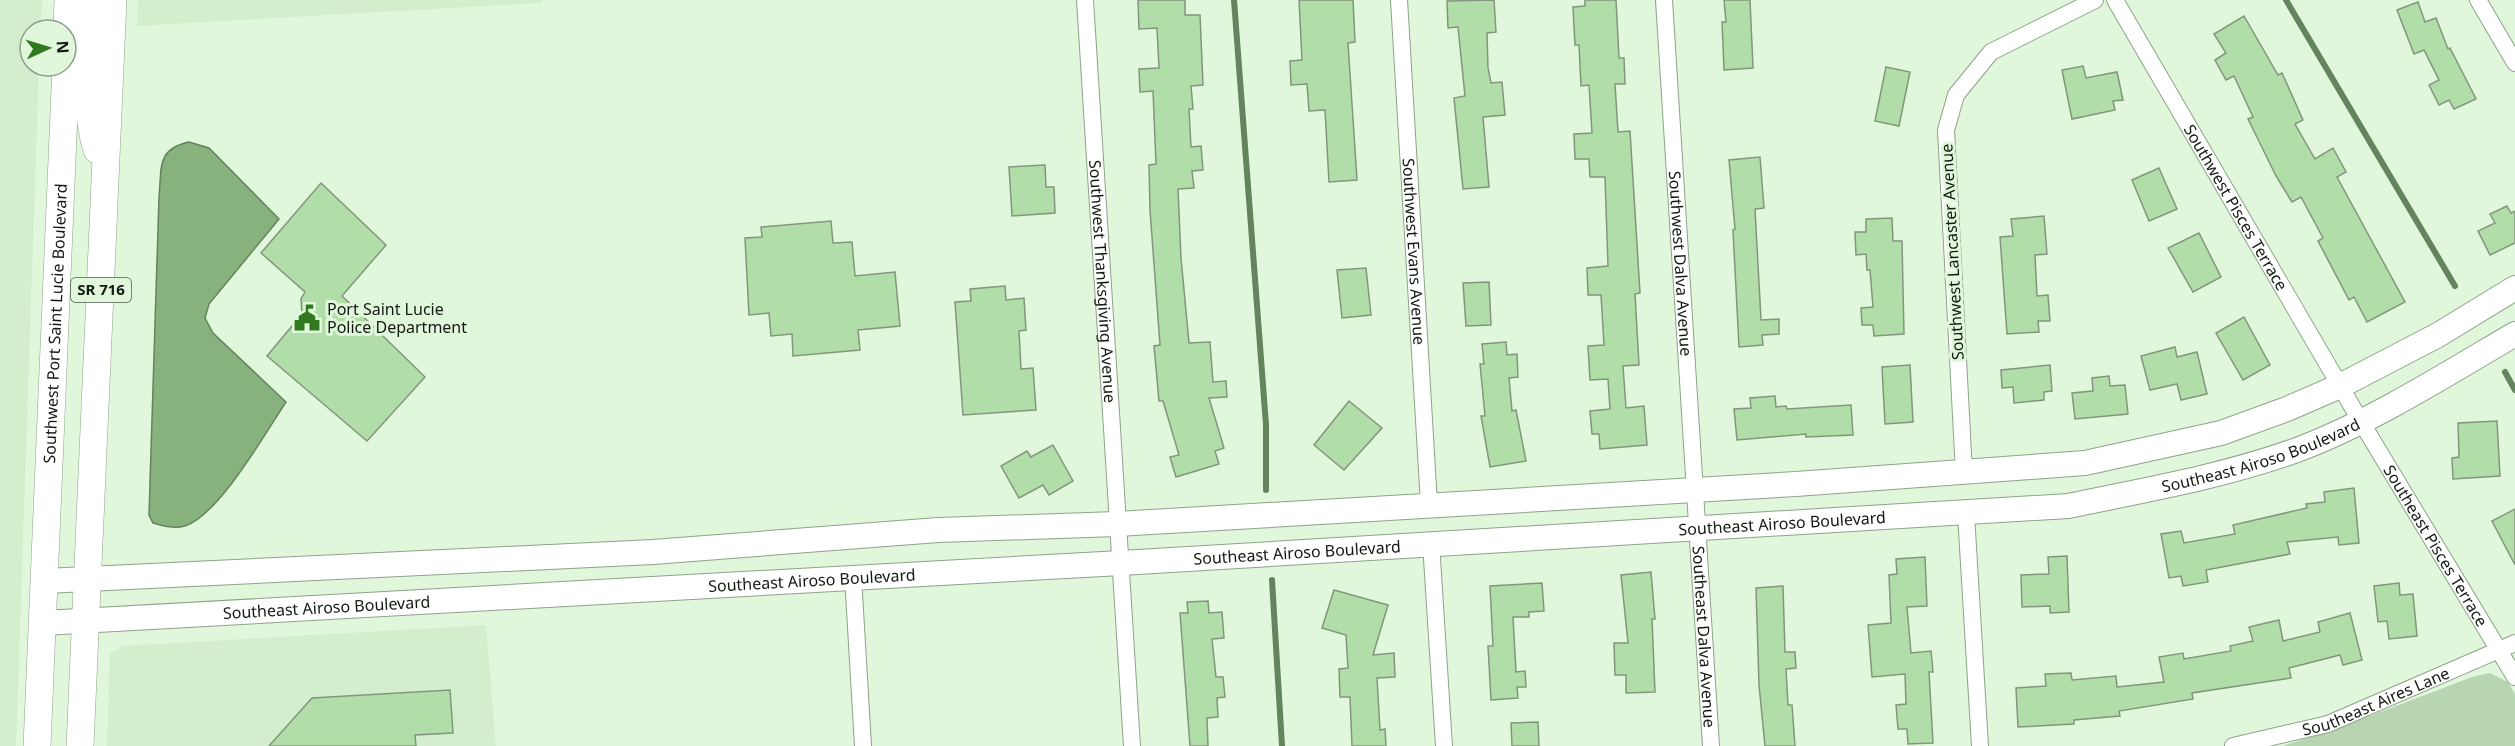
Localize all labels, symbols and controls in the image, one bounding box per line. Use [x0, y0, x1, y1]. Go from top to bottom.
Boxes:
north arrow [18, 18, 78, 78]
text: N [52, 40, 74, 54]
street label: Southwest Pisces Terrace [2179, 120, 2293, 294]
street label: Southwest Lancaster Avenue [1935, 143, 1969, 361]
street label: Southwest Evans Avenue [1397, 157, 1431, 346]
street label: Southwest Thanksgiving Avenue [1084, 159, 1121, 404]
street label: Southwest Dalva Avenue [1664, 170, 1697, 357]
street label: Southwest Port Saint Lucie Boulevard [38, 183, 72, 464]
road number: SR 716 [71, 278, 131, 302]
place label: Port Saint Lucie Police Department [327, 298, 467, 338]
public building icon: Port Saint Lucie Police Department [292, 303, 322, 333]
street label: Southeast Airoso Boulevard [2160, 413, 2364, 497]
street label: Southeast Pisces Terrace [2379, 461, 2493, 631]
street label: Southeast Airoso Boulevard [1678, 506, 1886, 540]
street label: Southeast Airoso Boulevard [1193, 535, 1401, 570]
street label: Southeast Dalva Avenue [1687, 545, 1721, 728]
street label: Southeast Airoso Boulevard [708, 563, 916, 597]
street label: Southeast Airoso Boulevard [222, 590, 431, 624]
street label: Southeast Aires Lane [2300, 662, 2453, 741]

